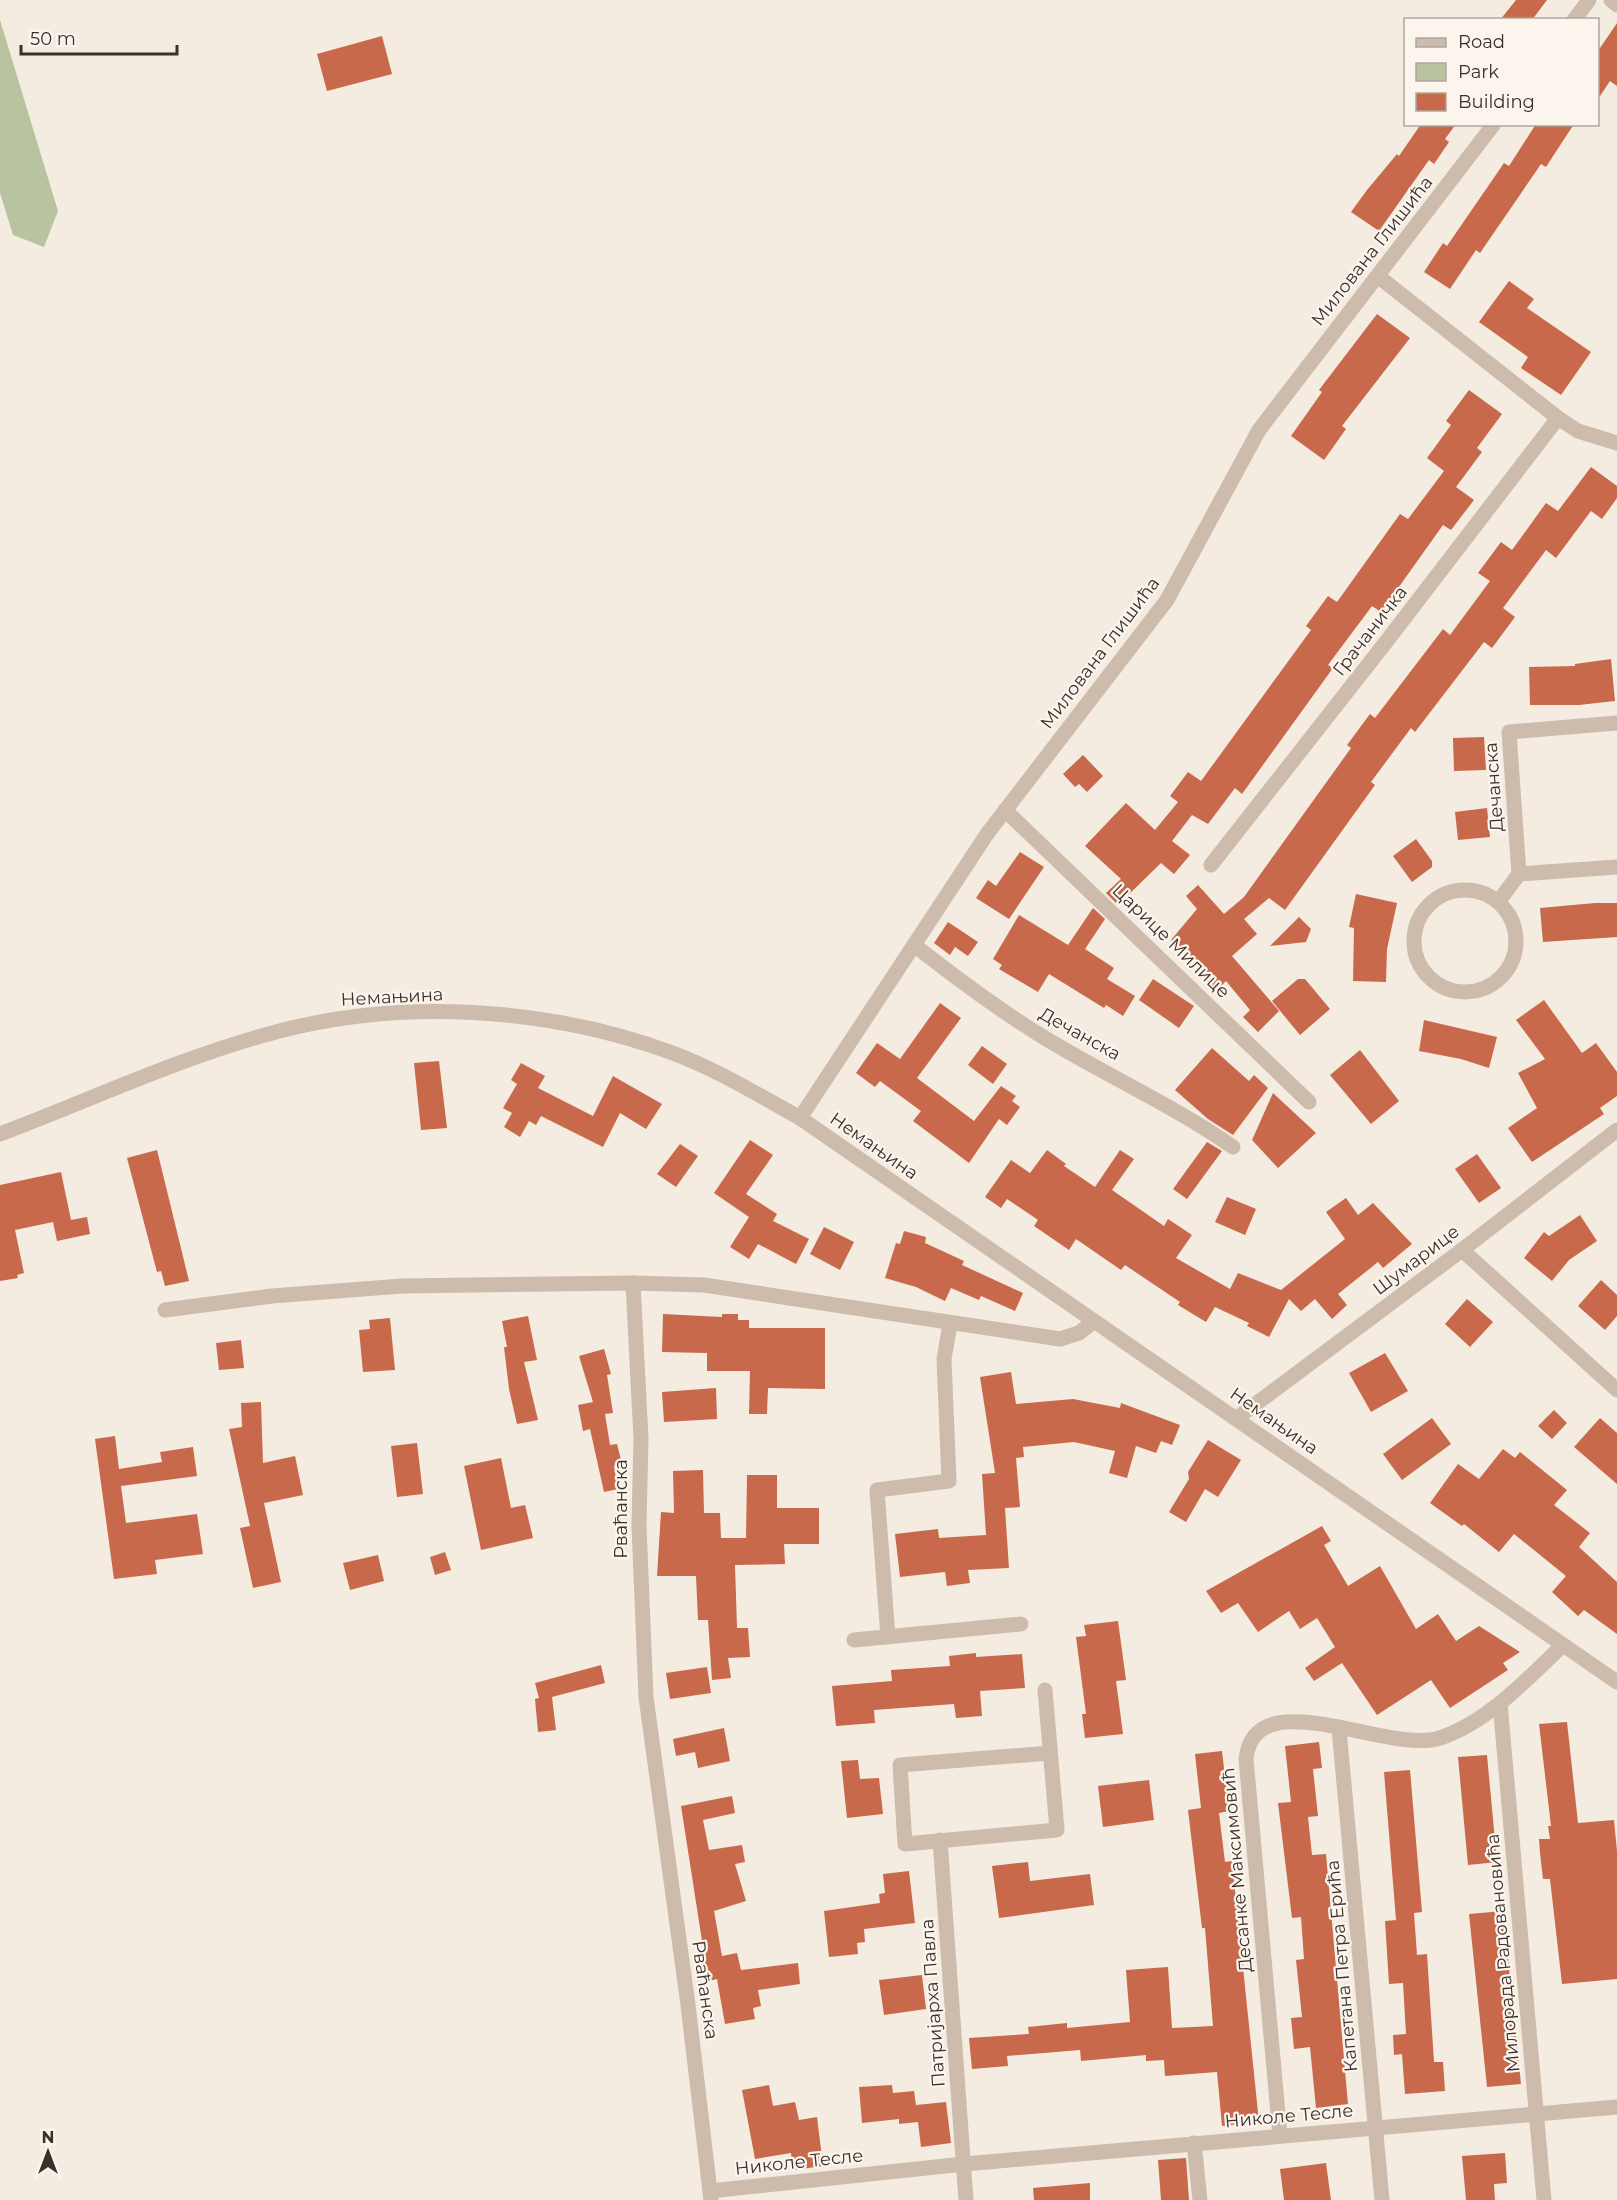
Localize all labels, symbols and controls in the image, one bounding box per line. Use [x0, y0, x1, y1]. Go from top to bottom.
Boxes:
scale bar [21, 18, 177, 56]
legend [1404, 18, 1599, 126]
text: 50 m [30, 28, 76, 50]
text: Road [1458, 31, 1505, 53]
text: Park [1458, 61, 1499, 83]
text: Building [1458, 91, 1535, 113]
street label: Милована Глишића [1307, 172, 1437, 330]
street label: Милована Глишића [1036, 573, 1164, 733]
street label: Грачаничка [1328, 582, 1412, 680]
street label: Дечанска [1480, 742, 1508, 832]
street label: Царице Милице [1108, 879, 1234, 1003]
street label: Немањина [340, 983, 444, 1011]
street label: Дечанска [1036, 1003, 1124, 1065]
street label: Немањина [826, 1108, 922, 1184]
street label: Шумарице [1368, 1220, 1464, 1300]
street label: Немањина [1226, 1383, 1322, 1459]
street label: Рваћанска [610, 1459, 632, 1559]
street label: Десанке Максимовић [1217, 1767, 1257, 1973]
street label: Милорада Радовановића [1482, 1833, 1524, 2073]
street label: Капетана Петра Ерића [1322, 1859, 1362, 2073]
street label: Патријарха Павла [916, 1918, 950, 2088]
street label: Рваћанска [687, 1939, 723, 2041]
street label: Николе Тесле [1224, 2099, 1354, 2133]
north arrow [18, 2122, 78, 2182]
text: N [42, 2128, 54, 2147]
street label: Николе Тесле [734, 2144, 864, 2180]

